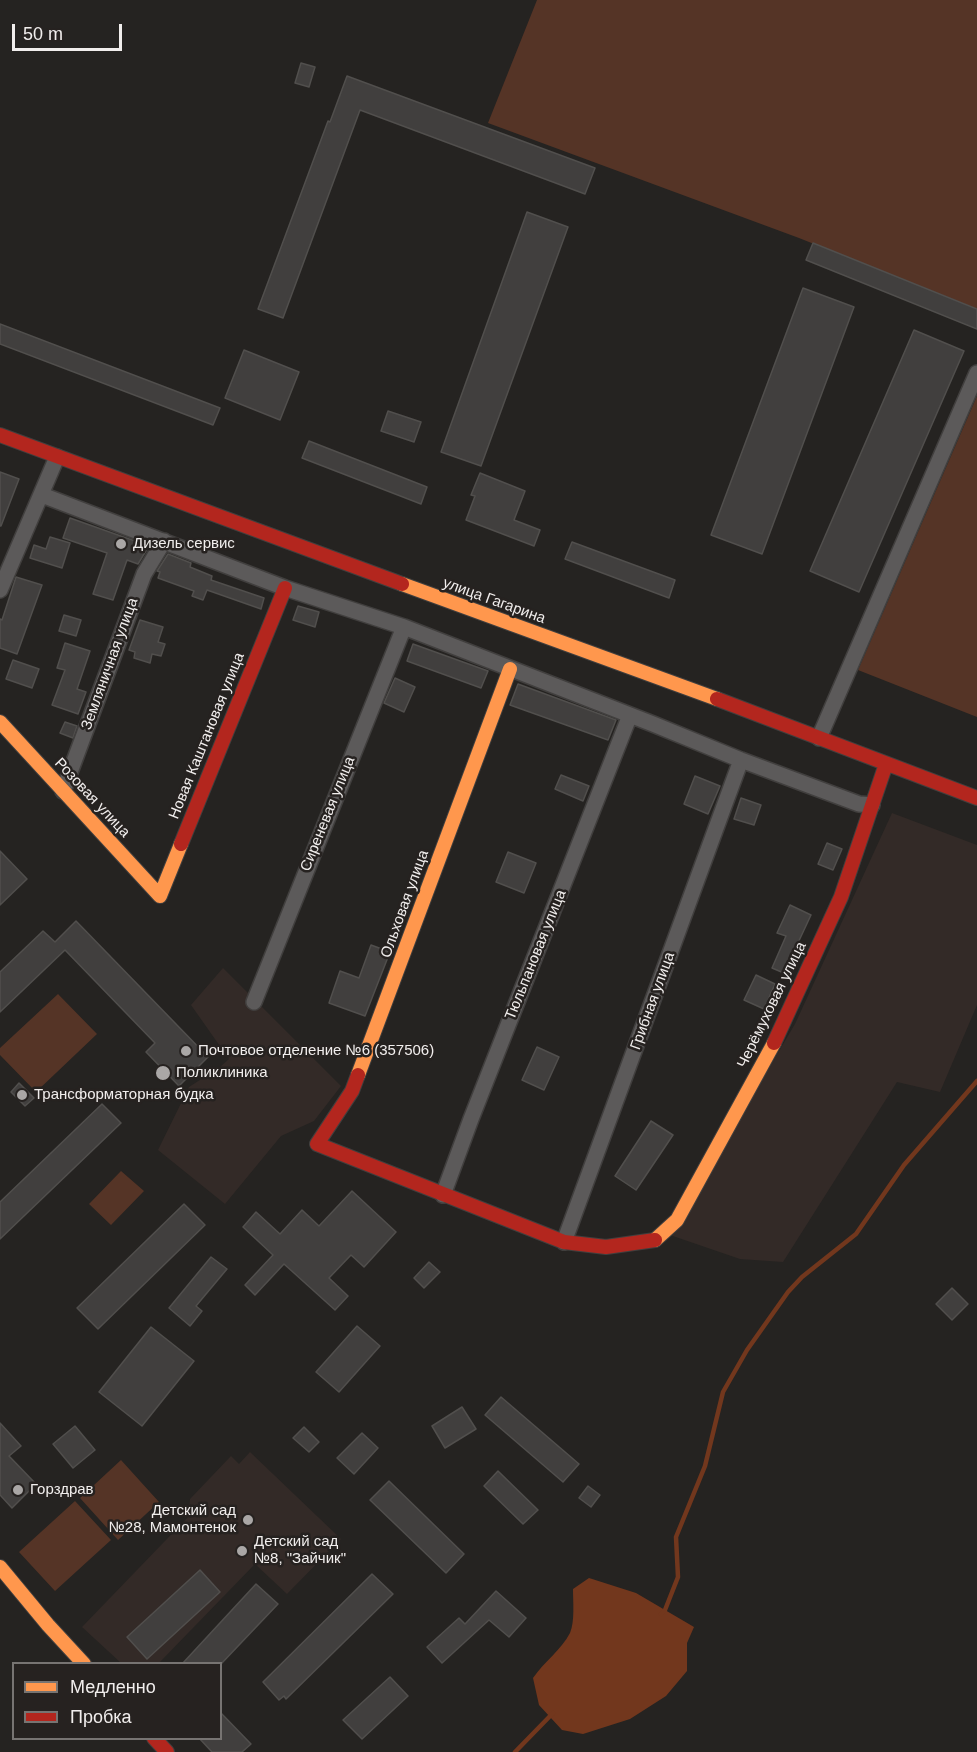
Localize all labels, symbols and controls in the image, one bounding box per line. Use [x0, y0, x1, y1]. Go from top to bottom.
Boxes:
scale bar [15, 12, 124, 50]
text: 50 m [23, 24, 63, 44]
place label: Дизель сервис [133, 535, 235, 553]
marker: Дизель сервис [114, 537, 128, 551]
street label: улица Гагарина [440, 574, 548, 628]
street label: Земляничная улица [78, 596, 142, 732]
street label: Новая Каштановая улица [165, 650, 249, 822]
street label: Розовая улица [51, 754, 133, 842]
street label: Сиреневая улица [297, 754, 359, 874]
street label: Ольховая улица [377, 848, 433, 960]
street label: Тюльпановая улица [502, 887, 570, 1023]
street label: Черёмуховая улица [734, 939, 810, 1071]
street label: Грибная улица [627, 950, 679, 1052]
place label: Почтовое отделение №6 (357506) [198, 1042, 434, 1060]
marker: Почтовое отделение №6 (357506) [179, 1044, 193, 1058]
marker: Поликлиника [154, 1064, 172, 1082]
place label: Поликлиника [176, 1064, 268, 1082]
place label: Трансформаторная будка [34, 1086, 214, 1104]
marker: Трансформаторная будка [15, 1088, 29, 1102]
place label: Горздрав [30, 1481, 94, 1499]
marker: Горздрав [11, 1483, 25, 1497]
place label: Детский сад №28, Мамонтенок [109, 1502, 236, 1537]
marker: Детский сад №28, Мамонтенок [241, 1513, 255, 1527]
place label: Детский сад №8, "Зайчик" [254, 1533, 346, 1568]
marker: Детский сад №8, "Зайчик" [235, 1544, 249, 1558]
legend [12, 1662, 222, 1740]
text: Медленно [70, 1677, 156, 1697]
text: Пробка [70, 1707, 132, 1727]

